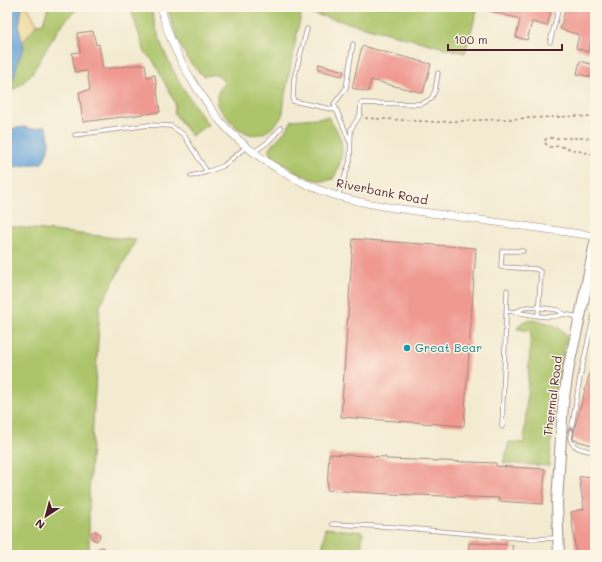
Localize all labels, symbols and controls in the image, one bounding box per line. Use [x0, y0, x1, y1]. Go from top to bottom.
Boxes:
scale bar [448, 26, 562, 52]
text: 100 m [454, 31, 488, 47]
street label: Riverbank Road [335, 174, 430, 208]
place label: Great Bear [415, 339, 482, 355]
marker: Great Bear [402, 343, 412, 353]
street label: Thermal Road [539, 354, 565, 437]
one-way arrow [566, 427, 575, 433]
north arrow [26, 496, 66, 536]
text: N [32, 516, 48, 533]

